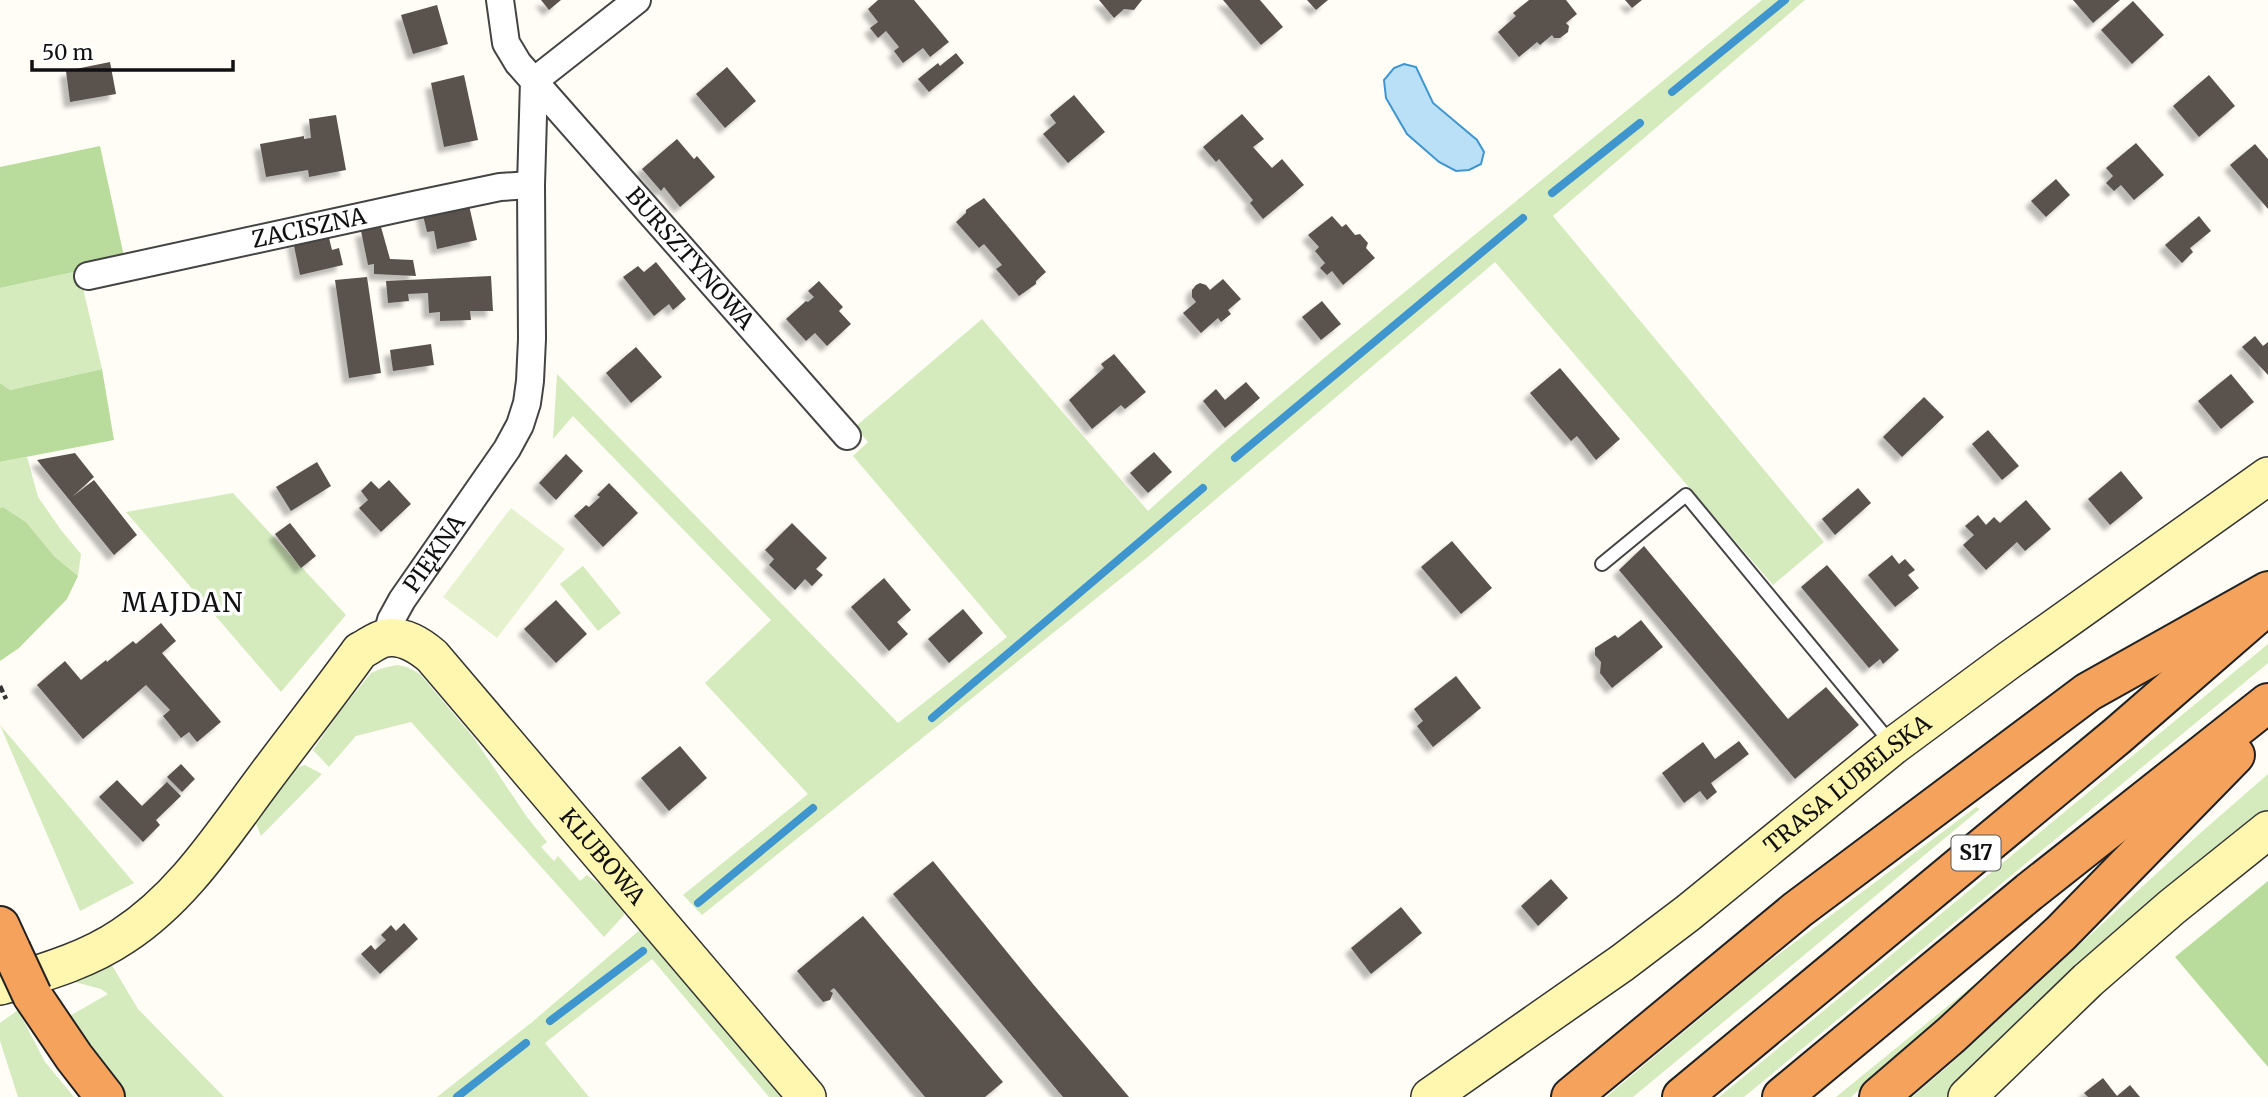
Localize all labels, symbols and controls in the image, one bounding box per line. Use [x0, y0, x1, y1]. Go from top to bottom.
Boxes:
scale bar [32, 28, 233, 72]
text: 50 m [42, 39, 93, 66]
street label: BURSZTYNOWA [620, 181, 761, 335]
street label: ZACISZNA [249, 201, 369, 254]
street label: PIĘKNA [397, 508, 471, 598]
district label: MAJDAN [122, 586, 244, 619]
street label: TRASA LUBELSKA [1758, 708, 1937, 859]
street label: KLUBOWA [554, 802, 652, 911]
road number: S17 [1952, 836, 2000, 870]

